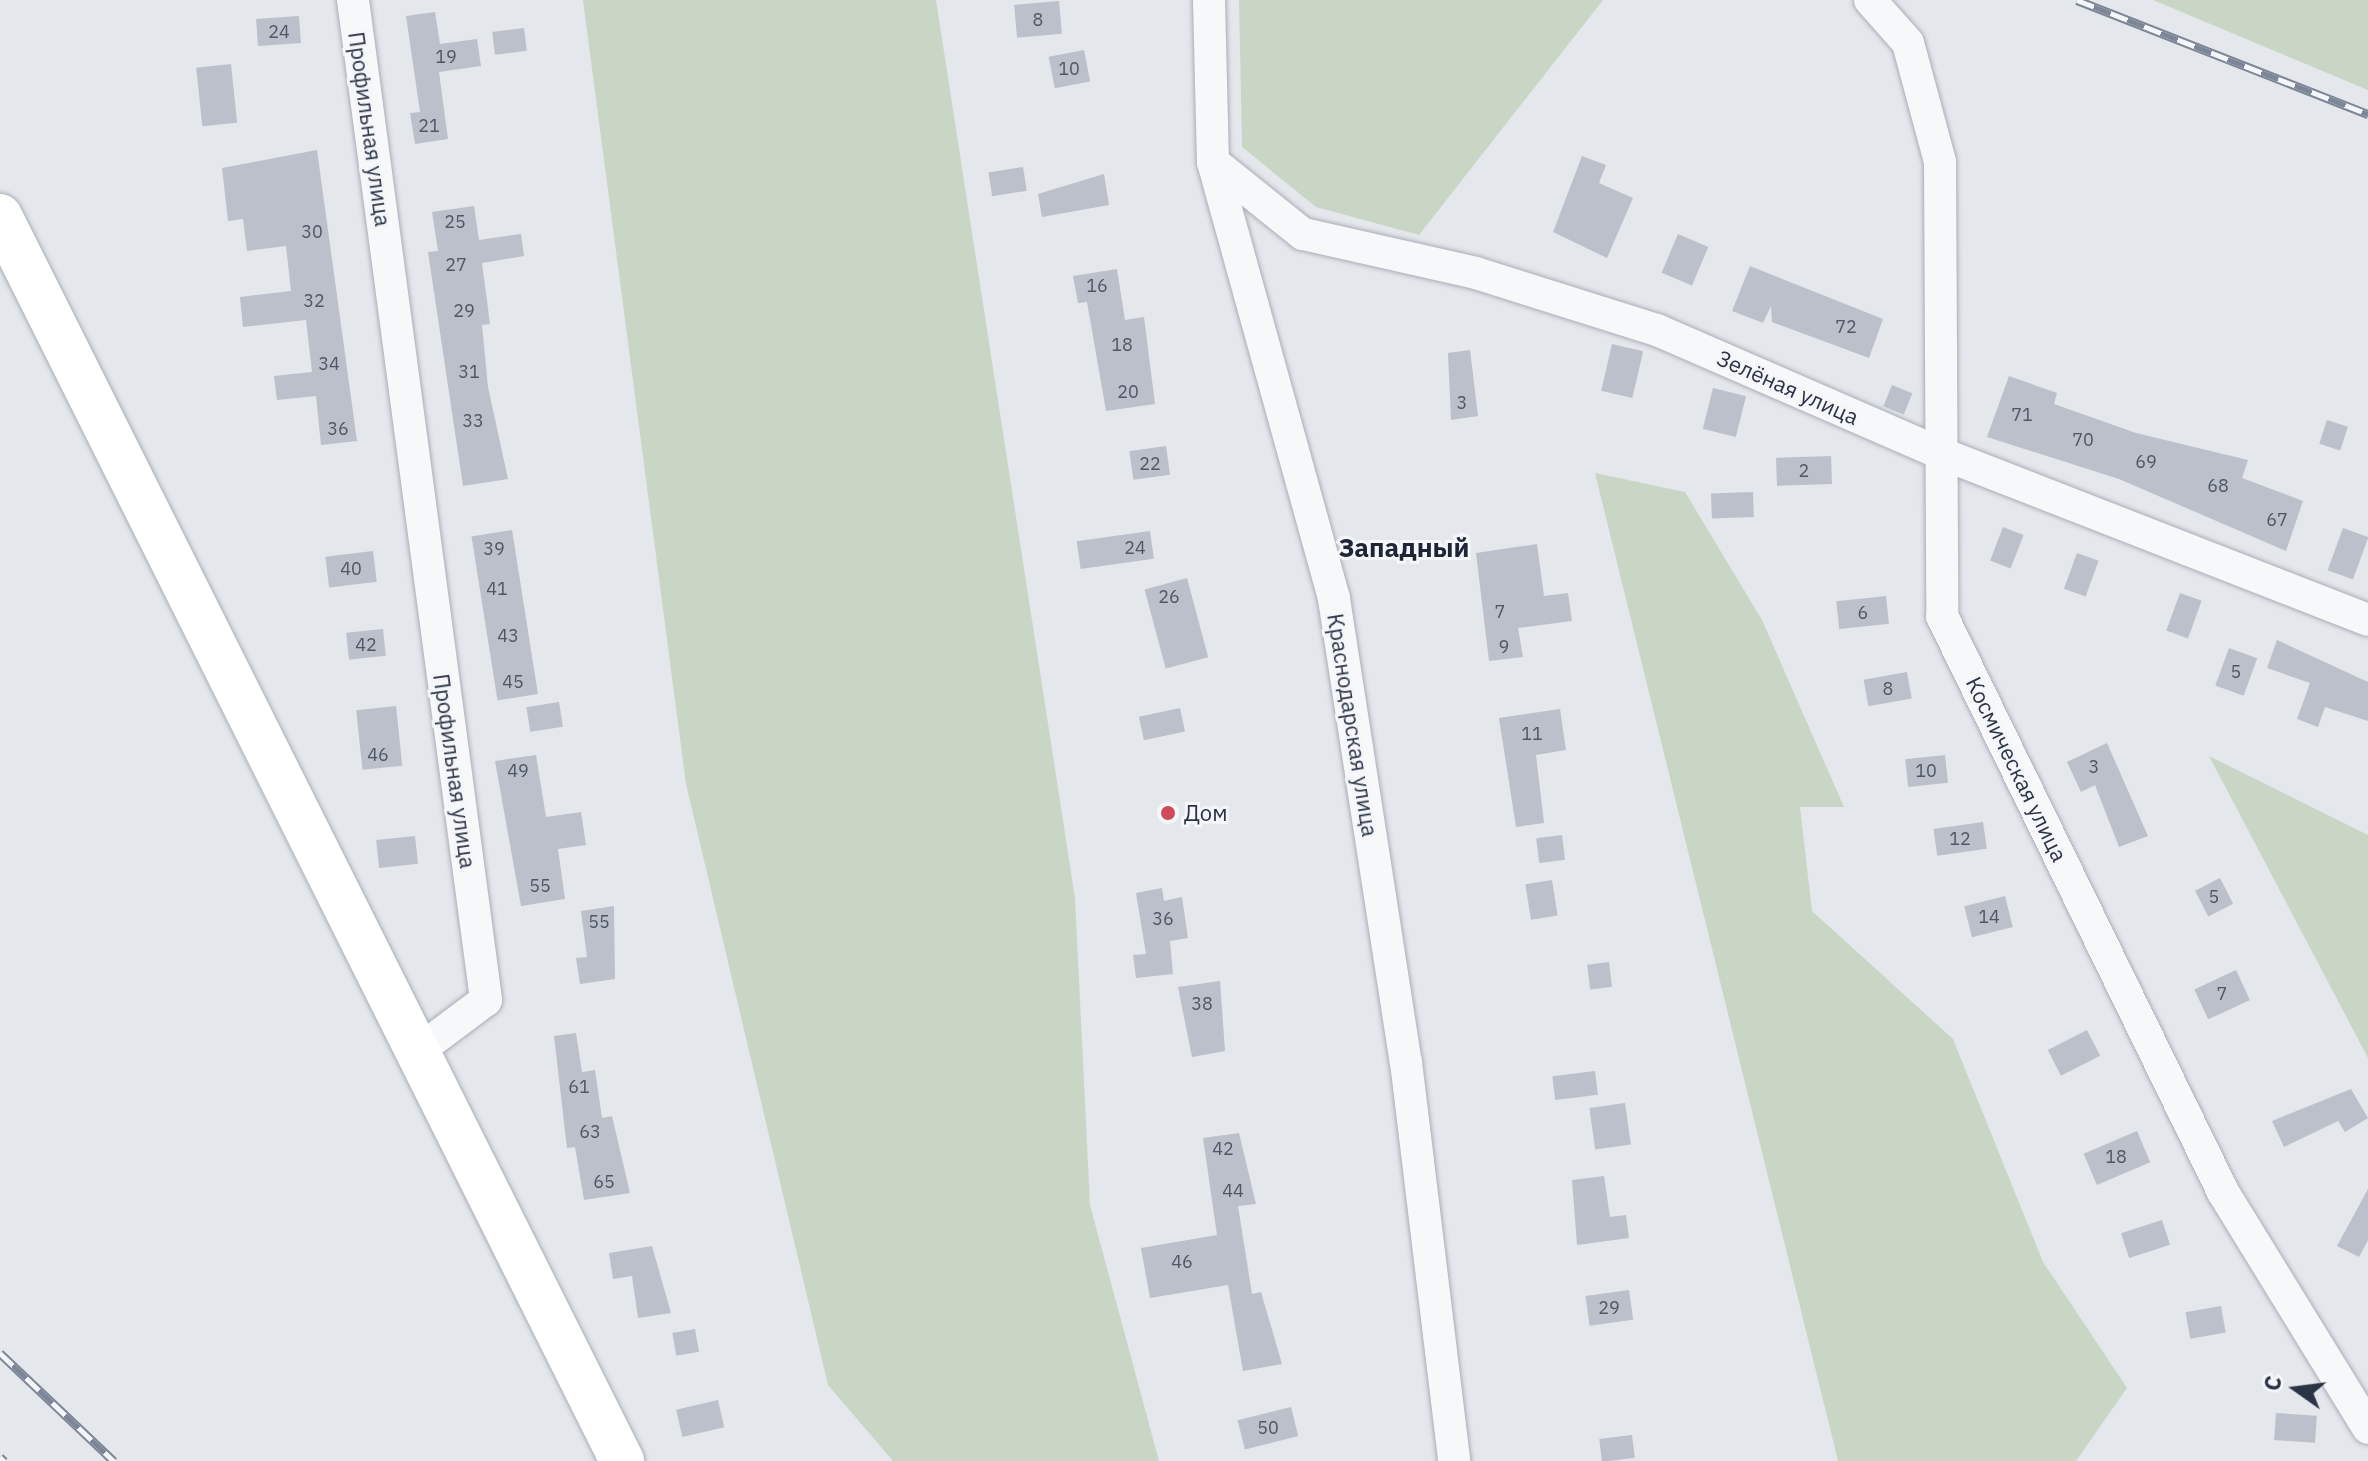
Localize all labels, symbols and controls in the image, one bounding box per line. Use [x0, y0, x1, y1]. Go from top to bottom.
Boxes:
house number: 8 [1033, 9, 1043, 31]
house number: 24 [268, 21, 290, 43]
street label: Профильная улица [343, 30, 397, 228]
house number: 19 [435, 46, 457, 68]
house number: 10 [1058, 58, 1080, 80]
house number: 21 [418, 115, 440, 137]
house number: 25 [444, 211, 466, 233]
house number: 30 [301, 221, 323, 243]
house number: 27 [445, 254, 467, 276]
house number: 16 [1086, 275, 1108, 297]
house number: 32 [303, 290, 325, 312]
house number: 29 [453, 300, 475, 322]
house number: 72 [1835, 316, 1857, 338]
house number: 18 [1111, 334, 1133, 356]
street label: Зелёная улица [1713, 344, 1863, 430]
house number: 34 [318, 353, 340, 375]
house number: 31 [458, 361, 480, 383]
house number: 20 [1117, 381, 1139, 403]
house number: 3 [1457, 392, 1467, 414]
house number: 71 [2011, 404, 2033, 426]
house number: 33 [462, 410, 484, 432]
house number: 36 [327, 418, 349, 440]
house number: 70 [2072, 429, 2094, 451]
house number: 69 [2135, 451, 2157, 473]
house number: 22 [1139, 453, 1161, 475]
house number: 2 [1799, 460, 1809, 482]
house number: 68 [2207, 475, 2229, 497]
house number: 67 [2266, 509, 2288, 531]
district label: Западный [1338, 532, 1470, 564]
house number: 24 [1124, 537, 1146, 559]
house number: 39 [483, 538, 505, 560]
house number: 40 [340, 558, 362, 580]
house number: 41 [486, 578, 508, 600]
house number: 26 [1158, 586, 1180, 608]
house number: 7 [1495, 601, 1505, 623]
house number: 6 [1858, 602, 1868, 624]
street label: Краснодарская улица [1322, 612, 1384, 838]
house number: 43 [497, 625, 519, 647]
house number: 42 [355, 634, 377, 656]
house number: 9 [1499, 636, 1509, 658]
house number: 5 [2231, 661, 2241, 683]
house number: 45 [502, 671, 524, 693]
street label: Профильная улица [428, 672, 482, 870]
street label: Космическая улица [1961, 672, 2073, 866]
house number: 8 [1883, 678, 1893, 700]
house number: 11 [1521, 723, 1543, 745]
house number: 46 [367, 744, 389, 766]
house number: 3 [2089, 756, 2099, 778]
house number: 49 [507, 760, 529, 782]
house number: 10 [1915, 760, 1937, 782]
place label: Дом [1184, 800, 1227, 826]
marker: Дом [1159, 804, 1177, 822]
house number: 12 [1949, 828, 1971, 850]
house number: 55 [529, 875, 551, 897]
house number: 5 [2209, 886, 2219, 908]
house number: 14 [1978, 906, 2000, 928]
house number: 36 [1152, 908, 1174, 930]
house number: 55 [588, 911, 610, 933]
house number: 7 [2217, 983, 2227, 1005]
house number: 38 [1191, 993, 1213, 1015]
house number: 61 [568, 1076, 590, 1098]
house number: 63 [579, 1121, 601, 1143]
house number: 42 [1212, 1138, 1234, 1160]
house number: 18 [2105, 1146, 2127, 1168]
house number: 65 [593, 1171, 615, 1193]
house number: 44 [1222, 1180, 1244, 1202]
house number: 46 [1171, 1251, 1193, 1273]
house number: 29 [1598, 1297, 1620, 1319]
north arrow [2256, 1349, 2336, 1429]
text: С [2256, 1373, 2288, 1394]
house number: 50 [1257, 1417, 1279, 1439]

